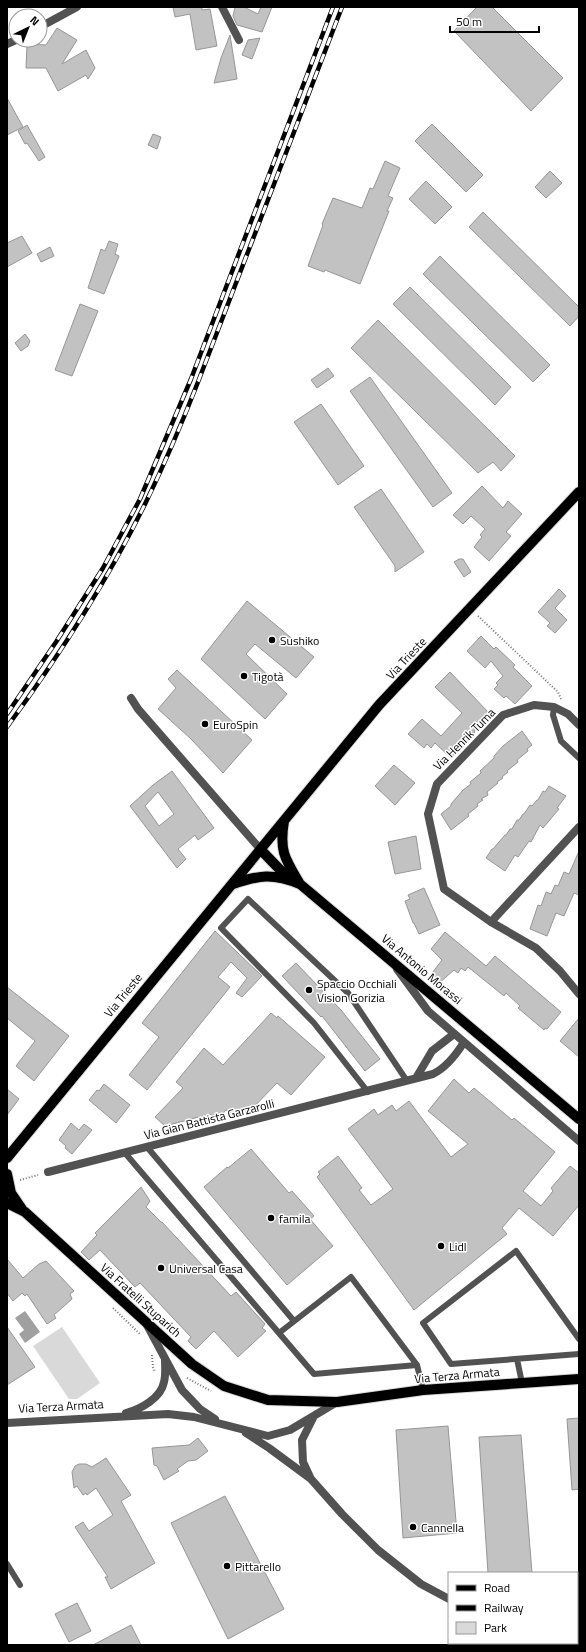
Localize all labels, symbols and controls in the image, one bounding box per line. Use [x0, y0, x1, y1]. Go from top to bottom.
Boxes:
north arrow [8, 8, 48, 48]
scale bar [450, 8, 539, 34]
text: N [27, 12, 43, 29]
text: 50 m [456, 12, 482, 31]
place label: Sushiko [280, 631, 319, 650]
street label: Via Trieste [381, 632, 431, 684]
marker: Sushiko [267, 635, 277, 645]
place label: Tigotà [252, 667, 284, 686]
marker: Tigotà [239, 671, 249, 681]
street label: Via Henrik Tuma [428, 703, 500, 775]
place label: EuroSpin [213, 715, 258, 734]
marker: EuroSpin [200, 719, 210, 729]
street label: Via Antonio Morassi [377, 929, 467, 1009]
street label: Via Trieste [99, 969, 147, 1021]
place label: Spaccio Occhiali Vision Gorizia [317, 974, 397, 1007]
marker: Spaccio Occhiali Vision Gorizia [304, 985, 314, 995]
street label: Via Gian Battista Garzarolli [142, 1094, 276, 1144]
place label: famila [279, 1209, 310, 1228]
marker: famila [266, 1213, 276, 1223]
place label: Lidl [449, 1237, 467, 1256]
marker: Lidl [436, 1241, 446, 1251]
street label: Via Fratelli Stuparich [96, 1258, 186, 1342]
place label: Universal Casa [169, 1259, 243, 1278]
marker: Universal Casa [156, 1263, 166, 1273]
street label: Via Terza Armata [414, 1362, 500, 1388]
street label: Via Terza Armata [18, 1394, 104, 1418]
place label: Cannella [421, 1518, 464, 1537]
marker: Cannella [408, 1522, 418, 1532]
place label: Pittarello [235, 1557, 281, 1576]
marker: Pittarello [222, 1561, 232, 1571]
legend [448, 1572, 578, 1644]
text: Road [484, 1578, 510, 1597]
text: Railway [484, 1598, 524, 1617]
text: Park [484, 1618, 507, 1637]

